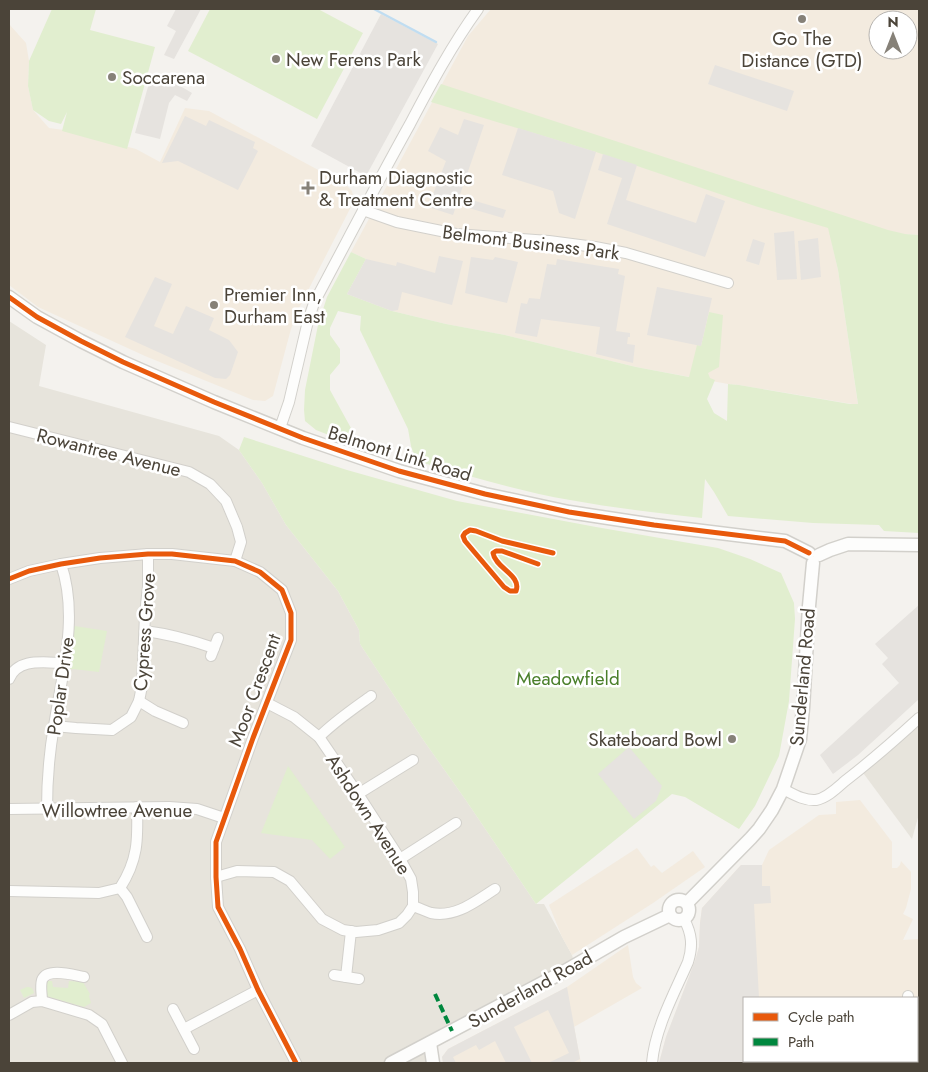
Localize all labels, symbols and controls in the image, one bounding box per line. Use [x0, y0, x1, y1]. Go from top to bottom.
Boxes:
north arrow [868, 10, 918, 60]
text: N [887, 12, 899, 32]
marker: Go The Distance (GTD) [796, 13, 808, 25]
place label: Go The Distance (GTD) [741, 25, 863, 74]
place label: New Ferens Park [286, 46, 421, 73]
marker: New Ferens Park [270, 53, 282, 65]
place label: Soccarena [122, 64, 205, 91]
marker: Soccarena [106, 71, 118, 83]
place label: Durham Diagnostic & Treatment Centre [319, 164, 473, 213]
marker: Durham Diagnostic & Treatment Centre [301, 181, 315, 195]
street label: Belmont Business Park [441, 218, 622, 267]
place label: Premier Inn, Durham East [224, 281, 325, 330]
marker: Premier Inn, Durham East [208, 299, 220, 311]
street label: Belmont Link Road [325, 419, 475, 488]
street label: Rowantree Avenue [34, 421, 184, 484]
street label: Cypress Grove [127, 572, 162, 692]
street label: Sunderland Road [783, 607, 822, 747]
street label: Moor Crescent [222, 629, 288, 750]
street label: Poplar Drive [40, 635, 81, 737]
park label: Meadowfield [516, 665, 620, 692]
place label: Skateboard Bowl [588, 726, 722, 753]
marker: Skateboard Bowl [726, 733, 738, 745]
street label: Ashdown Avenue [319, 749, 418, 880]
street label: Willowtree Avenue [42, 797, 193, 824]
street label: Sunderland Road [463, 944, 597, 1035]
legend [743, 997, 918, 1062]
text: Cycle path [788, 1006, 855, 1028]
text: Path [788, 1031, 814, 1053]

